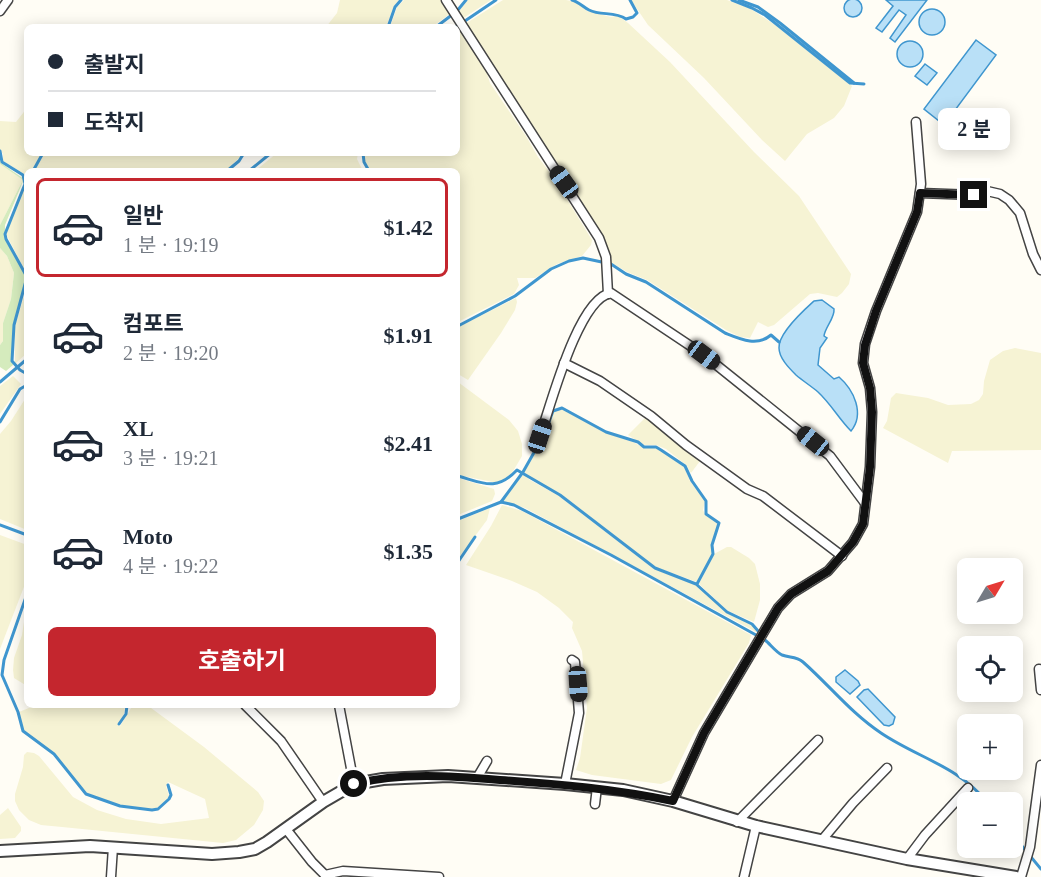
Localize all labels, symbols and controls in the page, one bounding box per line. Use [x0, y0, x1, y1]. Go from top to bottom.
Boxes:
text: 출발지 [84, 52, 145, 77]
callout: 2 분 [938, 108, 1010, 150]
text: 도착지 [84, 110, 145, 135]
text: 2 분 [957, 118, 991, 140]
car [546, 162, 582, 202]
route end [960, 181, 987, 208]
icon: car [51, 201, 105, 255]
text: 일반 [123, 203, 163, 228]
text: $1.42 [384, 215, 433, 240]
text: 1 분 · 19:19 [123, 234, 219, 256]
icon: car [51, 309, 105, 363]
text: 컴포트 [123, 311, 184, 336]
text: $1.91 [384, 323, 433, 348]
car [684, 337, 724, 373]
text: 2 분 · 19:20 [123, 342, 219, 364]
text: XL [123, 416, 154, 441]
car [526, 416, 554, 456]
icon: car [51, 417, 105, 471]
car [793, 423, 833, 459]
text: $2.41 [384, 431, 433, 456]
text: 3 분 · 19:21 [123, 447, 219, 469]
text: Moto [123, 524, 173, 549]
icon: car [51, 525, 105, 579]
text: $1.35 [384, 539, 433, 564]
text: 4 분 · 19:22 [123, 555, 219, 577]
north arrow [957, 558, 1023, 624]
map controls [957, 558, 1023, 858]
button: 호출하기 [48, 627, 436, 696]
button: locate [957, 636, 1023, 702]
car [568, 665, 588, 703]
button: + [957, 714, 1023, 780]
route start [340, 770, 367, 797]
button: − [957, 792, 1023, 858]

